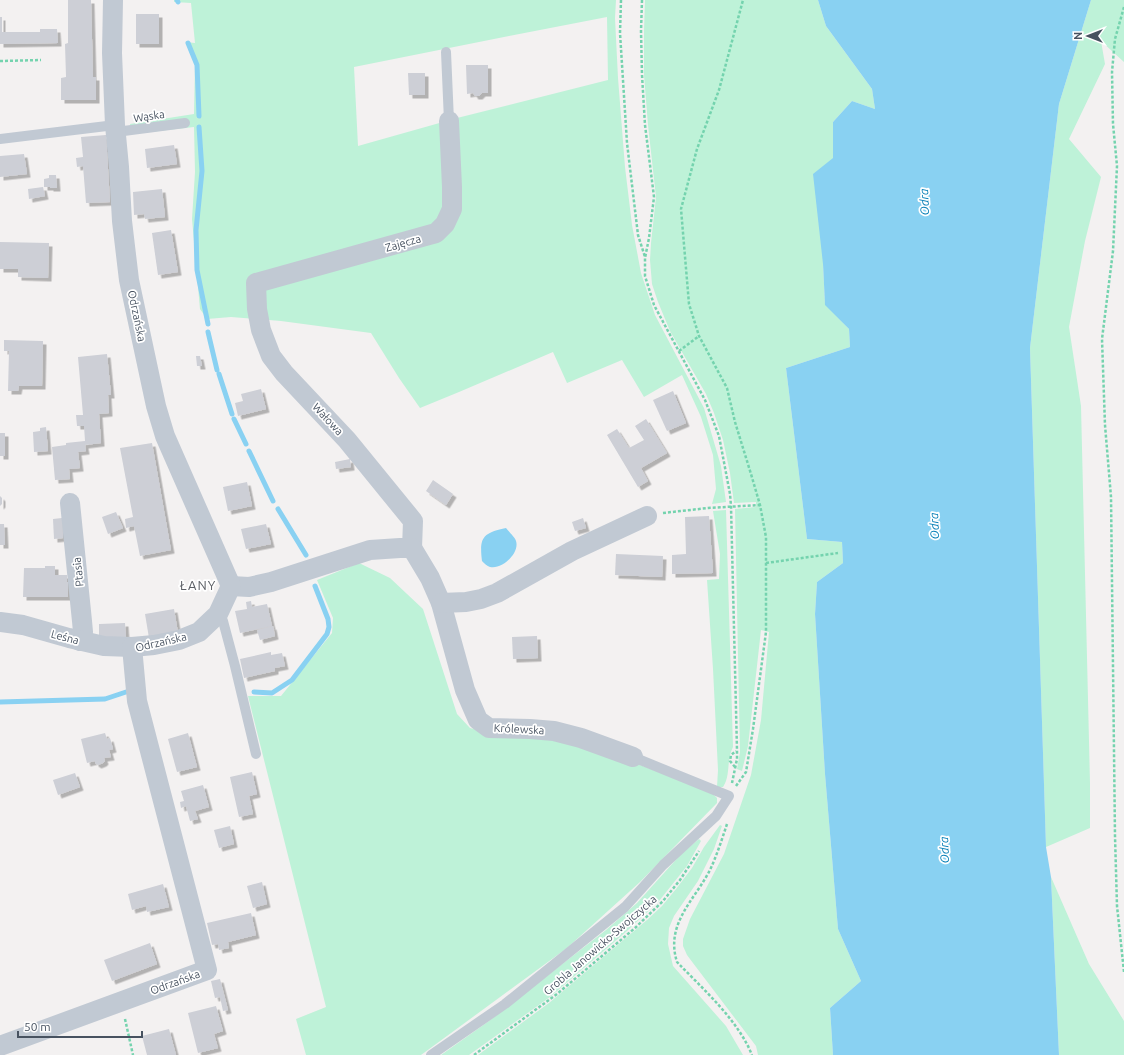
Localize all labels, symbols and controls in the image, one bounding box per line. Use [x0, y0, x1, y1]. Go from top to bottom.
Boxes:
north arrow [1068, 16, 1108, 56]
text: N [1072, 32, 1084, 40]
street label: Wąska [133, 108, 165, 124]
water label: Odra [917, 188, 931, 216]
street label: Zajęcza [384, 232, 422, 254]
street label: Odrzańska [126, 289, 148, 343]
street label: Wałowa [310, 401, 346, 437]
water label: Odra [927, 512, 941, 540]
street label: Ptasia [70, 557, 86, 587]
district label: ŁANY [180, 578, 216, 592]
street label: Leśna [50, 628, 80, 646]
street label: Odrzańska [134, 630, 188, 654]
street label: Królewska [493, 722, 545, 736]
water label: Odra [937, 836, 951, 864]
street label: Grobla Janowicko-Swojczycka [541, 893, 659, 997]
street label: Odrzańska [148, 967, 202, 997]
scale bar [18, 1013, 142, 1039]
text: 50 m [24, 1020, 51, 1033]

